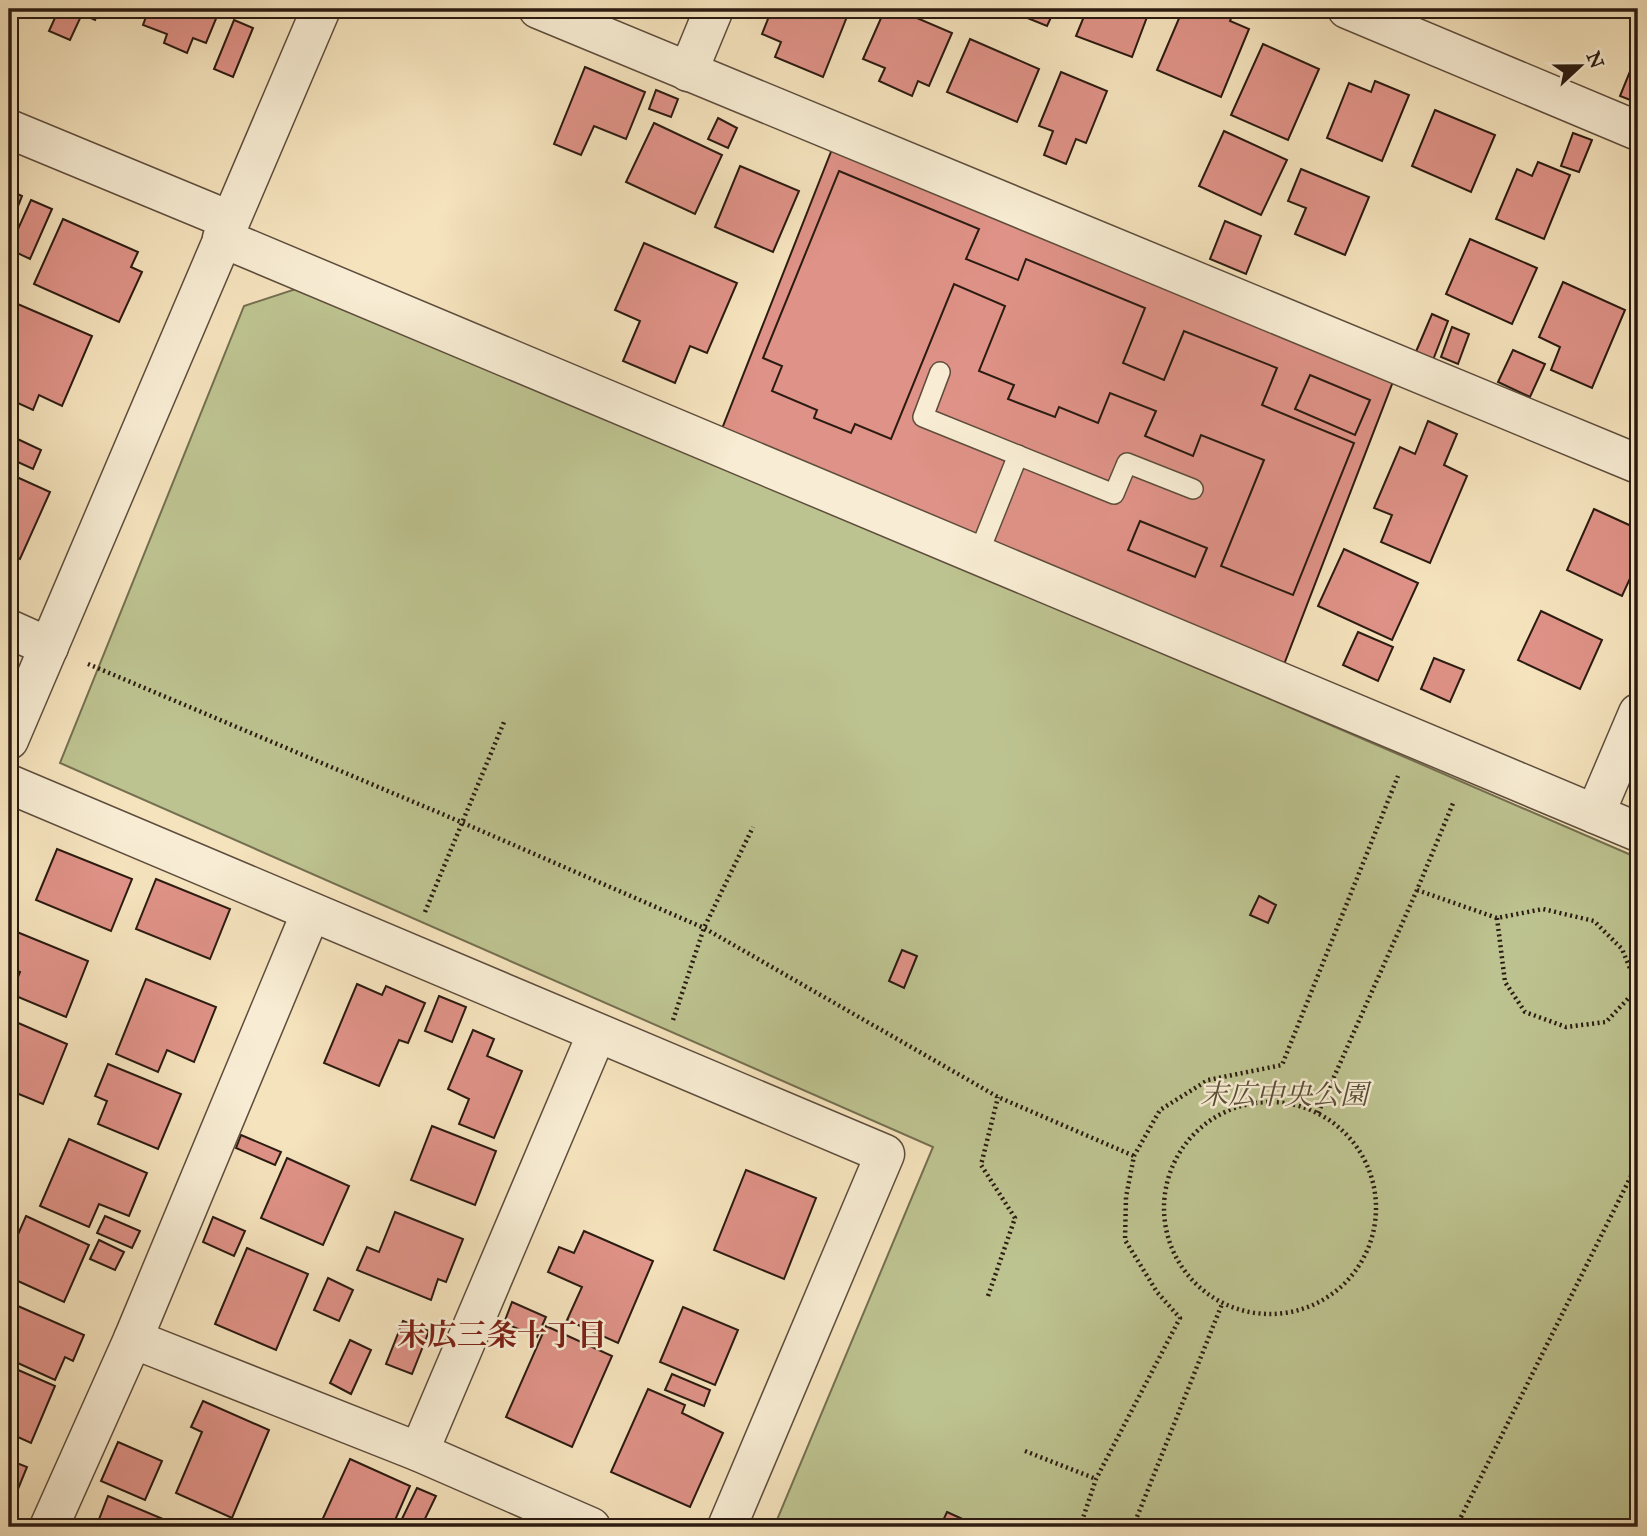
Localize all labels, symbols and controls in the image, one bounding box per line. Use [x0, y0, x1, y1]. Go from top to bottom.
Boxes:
north arrow [1546, 32, 1616, 102]
text: N [1582, 48, 1609, 72]
park label: 末広中央公園 [1200, 1077, 1372, 1112]
district label: 末広三条十丁目 [397, 1317, 607, 1353]

